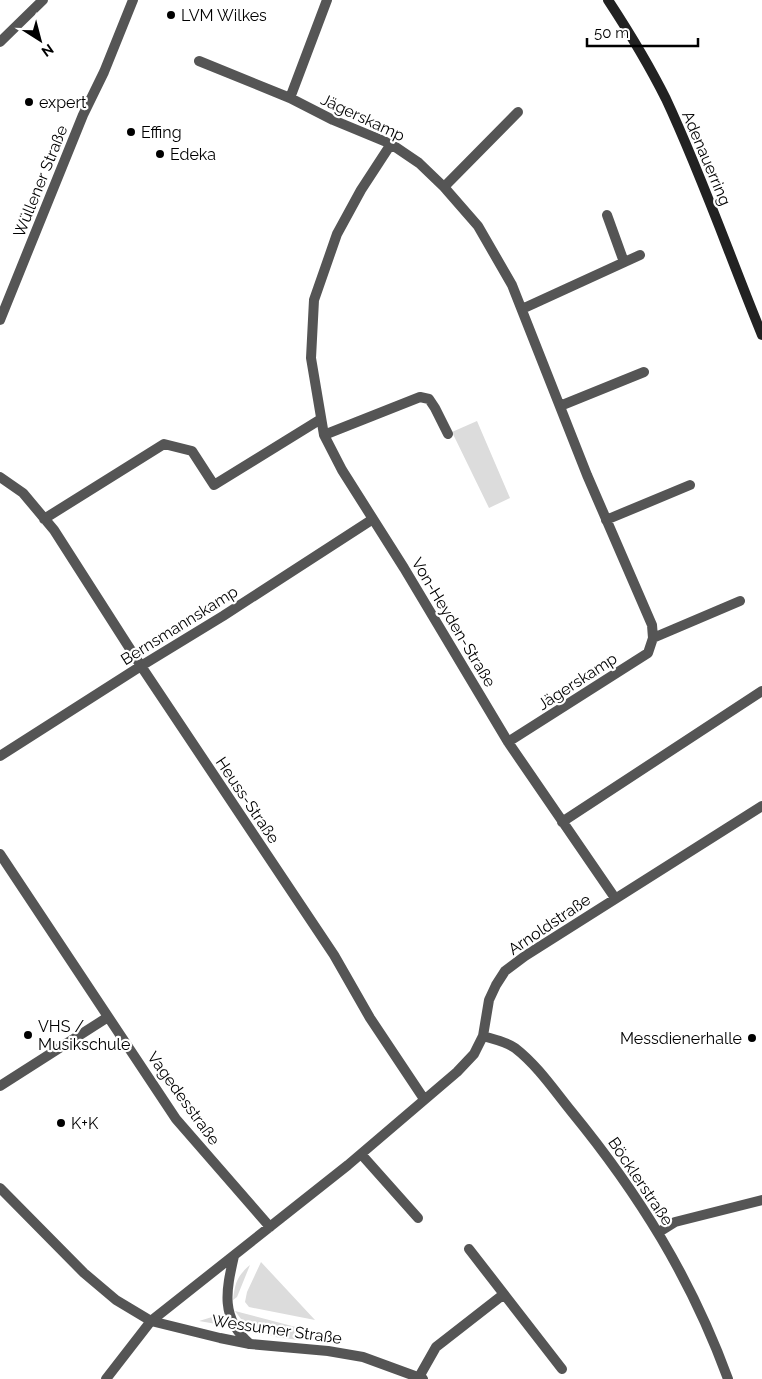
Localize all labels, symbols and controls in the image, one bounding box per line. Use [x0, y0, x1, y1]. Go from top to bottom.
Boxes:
place label: LVM Wilkes [181, 6, 267, 25]
marker: LVM Wilkes [165, 9, 177, 21]
north arrow [15, 15, 65, 65]
scale bar [587, 15, 698, 47]
text: 50 m [594, 24, 629, 42]
text: N [39, 41, 57, 60]
street label: Jägerskamp [318, 90, 408, 145]
place label: expert [39, 93, 87, 112]
marker: expert [23, 96, 35, 108]
street label: Adenauerring [678, 108, 735, 208]
street label: Wüllener Straße [9, 122, 72, 240]
place label: Effing [141, 123, 182, 142]
marker: Effing [125, 126, 137, 138]
place label: Edeka [170, 145, 216, 164]
marker: Edeka [154, 148, 166, 160]
street label: Von-Heyden-Straße [407, 554, 500, 690]
street label: Bernsmannskamp [117, 582, 241, 669]
street label: Jägerskamp [534, 649, 621, 714]
street label: Heuss-Straße [212, 753, 283, 847]
street label: Arnoldstraße [505, 890, 594, 959]
place label: VHS / Musikschule [38, 1017, 130, 1054]
marker: VHS / Musikschule [22, 1029, 34, 1041]
place label: Messdienerhalle [620, 1029, 742, 1048]
marker: Messdienerhalle [746, 1032, 758, 1044]
street label: Vagedesstraße [143, 1048, 224, 1149]
place label: K+K [71, 1114, 99, 1133]
marker: K+K [55, 1117, 67, 1129]
street label: Böcklerstraße [604, 1134, 677, 1229]
street label: Wessumer Straße [211, 1311, 343, 1348]

